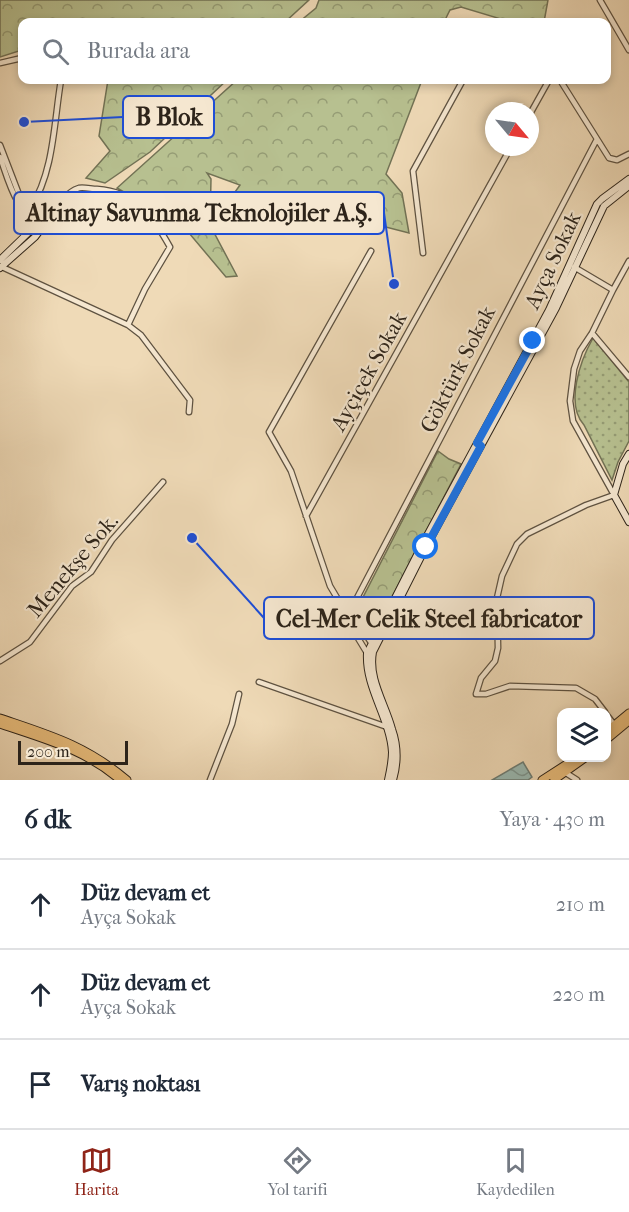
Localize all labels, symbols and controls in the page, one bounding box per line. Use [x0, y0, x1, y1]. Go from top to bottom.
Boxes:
search box [18, 18, 611, 84]
icon: search [39, 35, 72, 68]
text: Burada ara [87, 38, 190, 64]
callout: B Blok [123, 96, 214, 138]
north arrow [485, 102, 539, 156]
text: B Blok [135, 103, 203, 131]
callout: Altinay Savunma Teknolojiler A.Ş. [14, 192, 384, 234]
text: Altinay Savunma Teknolojiler A.Ş. [24, 199, 372, 228]
street label: Ayça Sokak [519, 207, 587, 314]
street label: Göktürk Sokak [415, 301, 501, 437]
street label: Ayçiçek Sokak [325, 307, 413, 437]
route end [519, 327, 545, 353]
street label: Menekşe Sok. [22, 508, 124, 623]
route start [412, 533, 438, 559]
callout: Cel-Mer Celik Steel fabricator [264, 597, 594, 639]
text: Cel-Mer Celik Steel fabricator [276, 605, 583, 633]
map controls [557, 708, 611, 762]
button: layers [557, 708, 611, 762]
scale bar [18, 738, 128, 766]
text: 200 m [27, 742, 70, 761]
text: 6 dk [24, 804, 71, 835]
text: Yaya · 430 m [500, 808, 605, 831]
text: Düz devam et [81, 880, 210, 906]
icon: ahead [24, 888, 57, 921]
text: 210 m [556, 893, 605, 916]
text: Ayça Sokak [81, 906, 176, 929]
text: Düz devam et [81, 970, 210, 996]
icon: ahead [24, 978, 57, 1011]
text: 220 m [552, 983, 605, 1006]
text: Ayça Sokak [81, 996, 176, 1019]
icon: arrive [24, 1068, 57, 1101]
text: Varış noktası [81, 1071, 200, 1097]
tab: Harita [74, 1144, 119, 1199]
tab: Yol tarifi [268, 1144, 328, 1199]
tab: Kaydedilen [476, 1144, 555, 1199]

